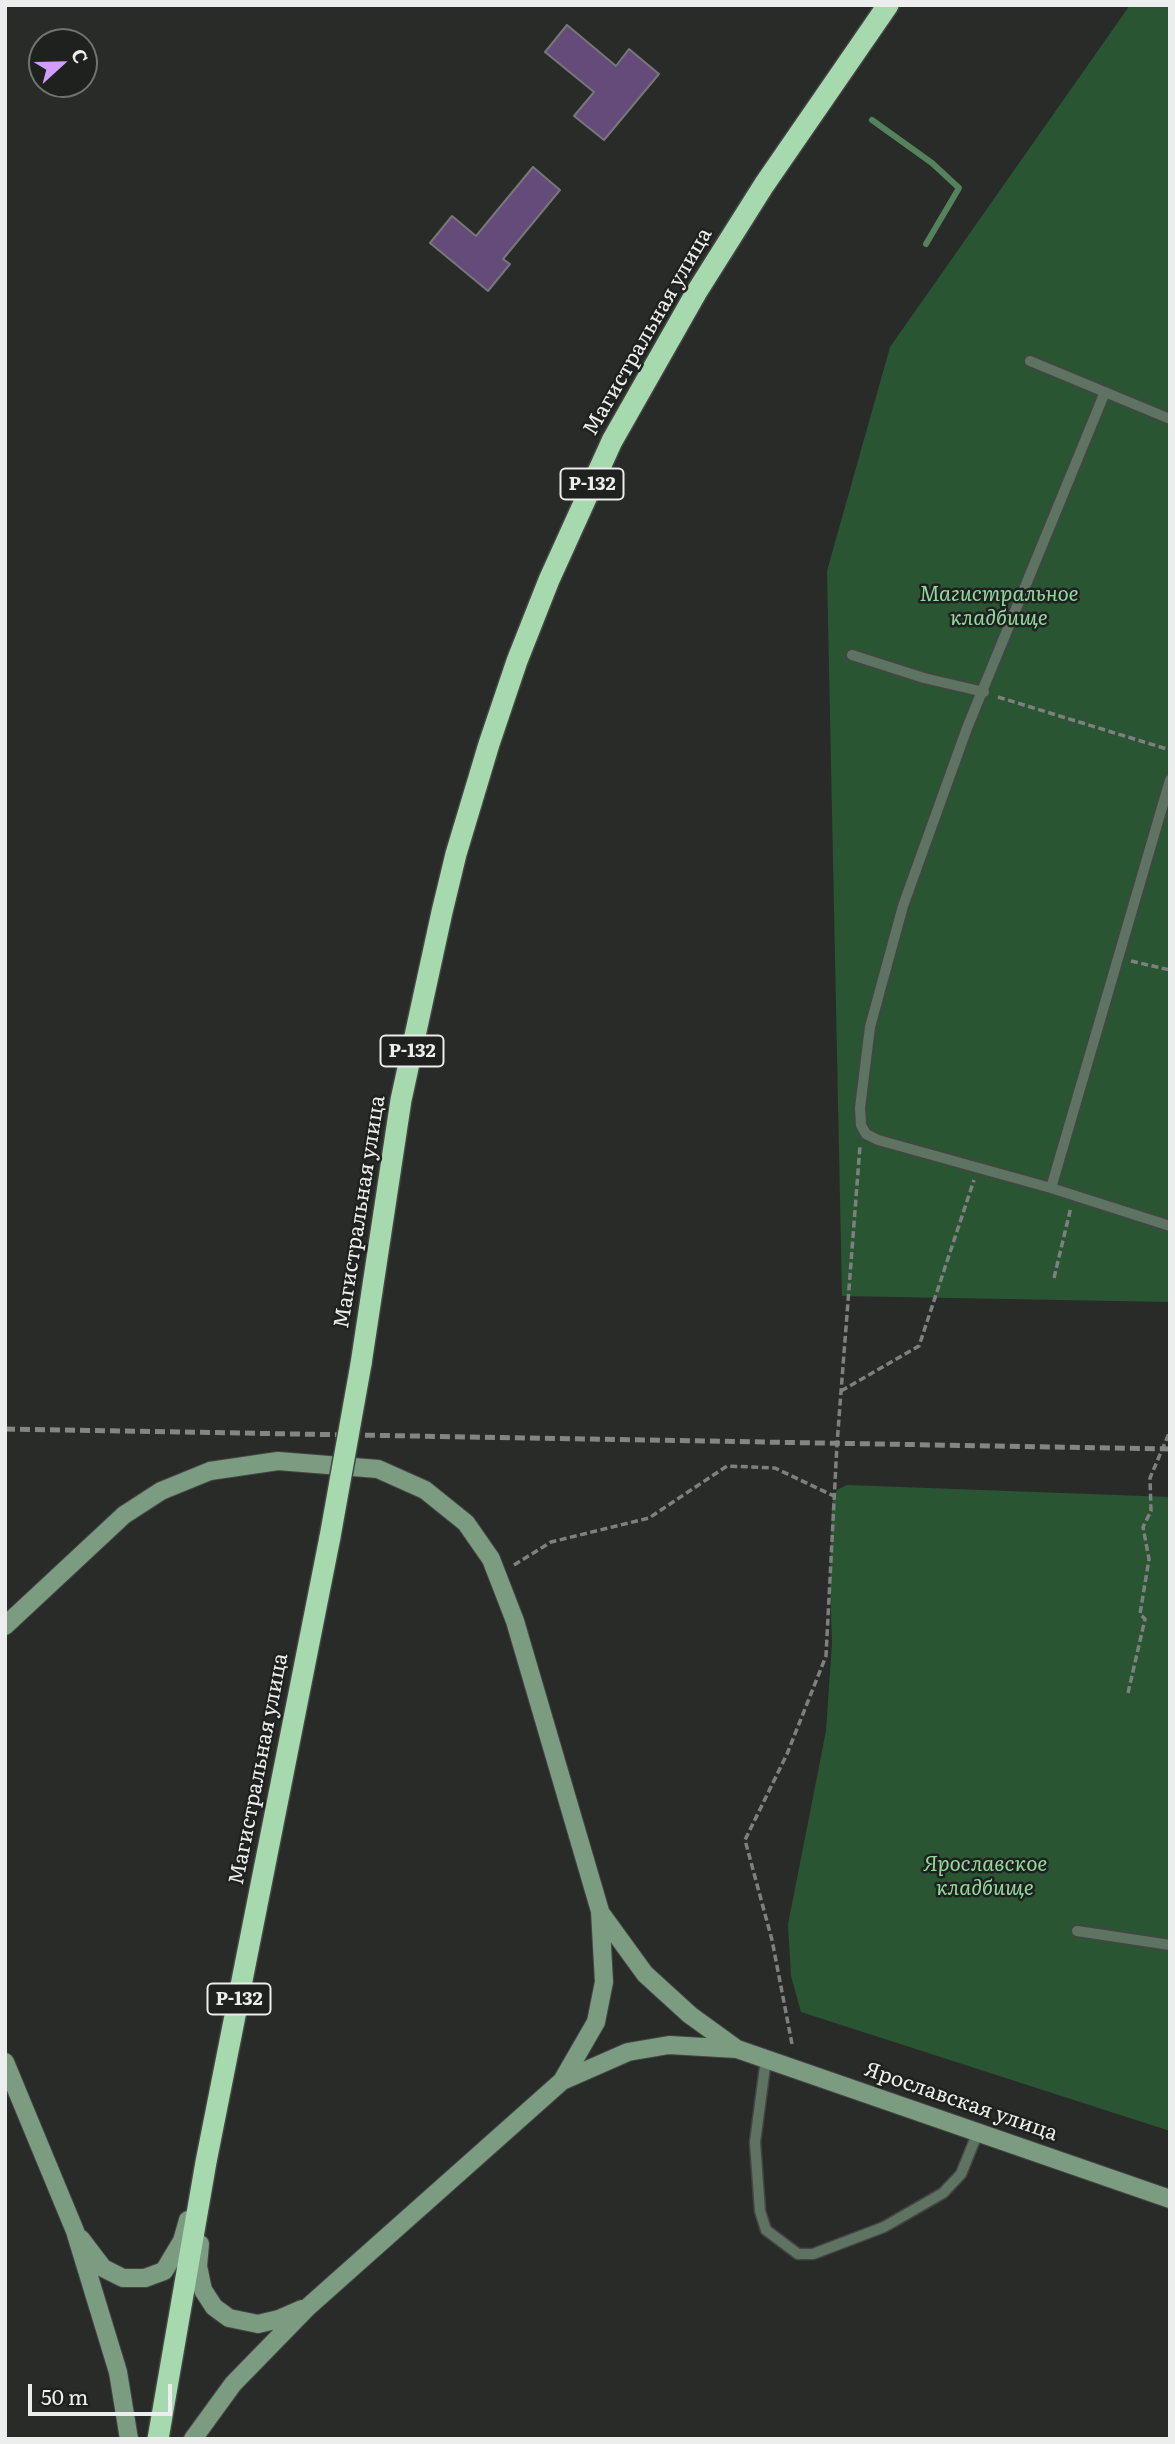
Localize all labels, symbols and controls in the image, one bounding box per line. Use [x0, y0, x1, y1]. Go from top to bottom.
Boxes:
north arrow [28, 28, 98, 98]
text: С [65, 44, 96, 67]
street label: Магистральная улица [578, 224, 718, 440]
road number: Р-132 [560, 468, 624, 499]
park label: Магистральное кладбище [919, 582, 1079, 632]
road number: Р-132 [380, 1036, 444, 1066]
street label: Магистральная улица [329, 1094, 391, 1330]
street label: Магистральная улица [224, 1651, 294, 1887]
park label: Ярославское кладбище [923, 1852, 1047, 1902]
road number: Р-132 [208, 1983, 270, 2014]
street label: Ярославская улица [861, 2057, 1061, 2147]
scale bar [32, 2370, 175, 2414]
text: 50 m [41, 2380, 88, 2411]

